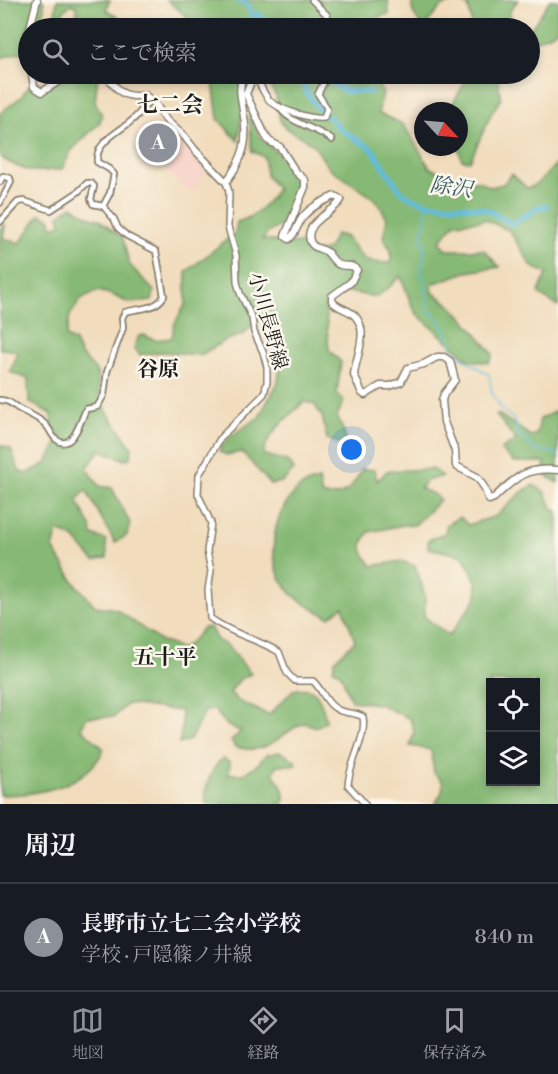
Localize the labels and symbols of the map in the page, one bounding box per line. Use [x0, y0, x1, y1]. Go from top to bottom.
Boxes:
district label: 七二会 [137, 92, 203, 119]
north arrow [414, 102, 468, 156]
pin: A [138, 120, 178, 166]
water label: 除沢 [428, 172, 477, 204]
street label: 小川長野線 [242, 269, 292, 373]
district label: 谷原 [137, 357, 179, 383]
your location [337, 435, 366, 464]
district label: 五十平 [134, 645, 197, 671]

